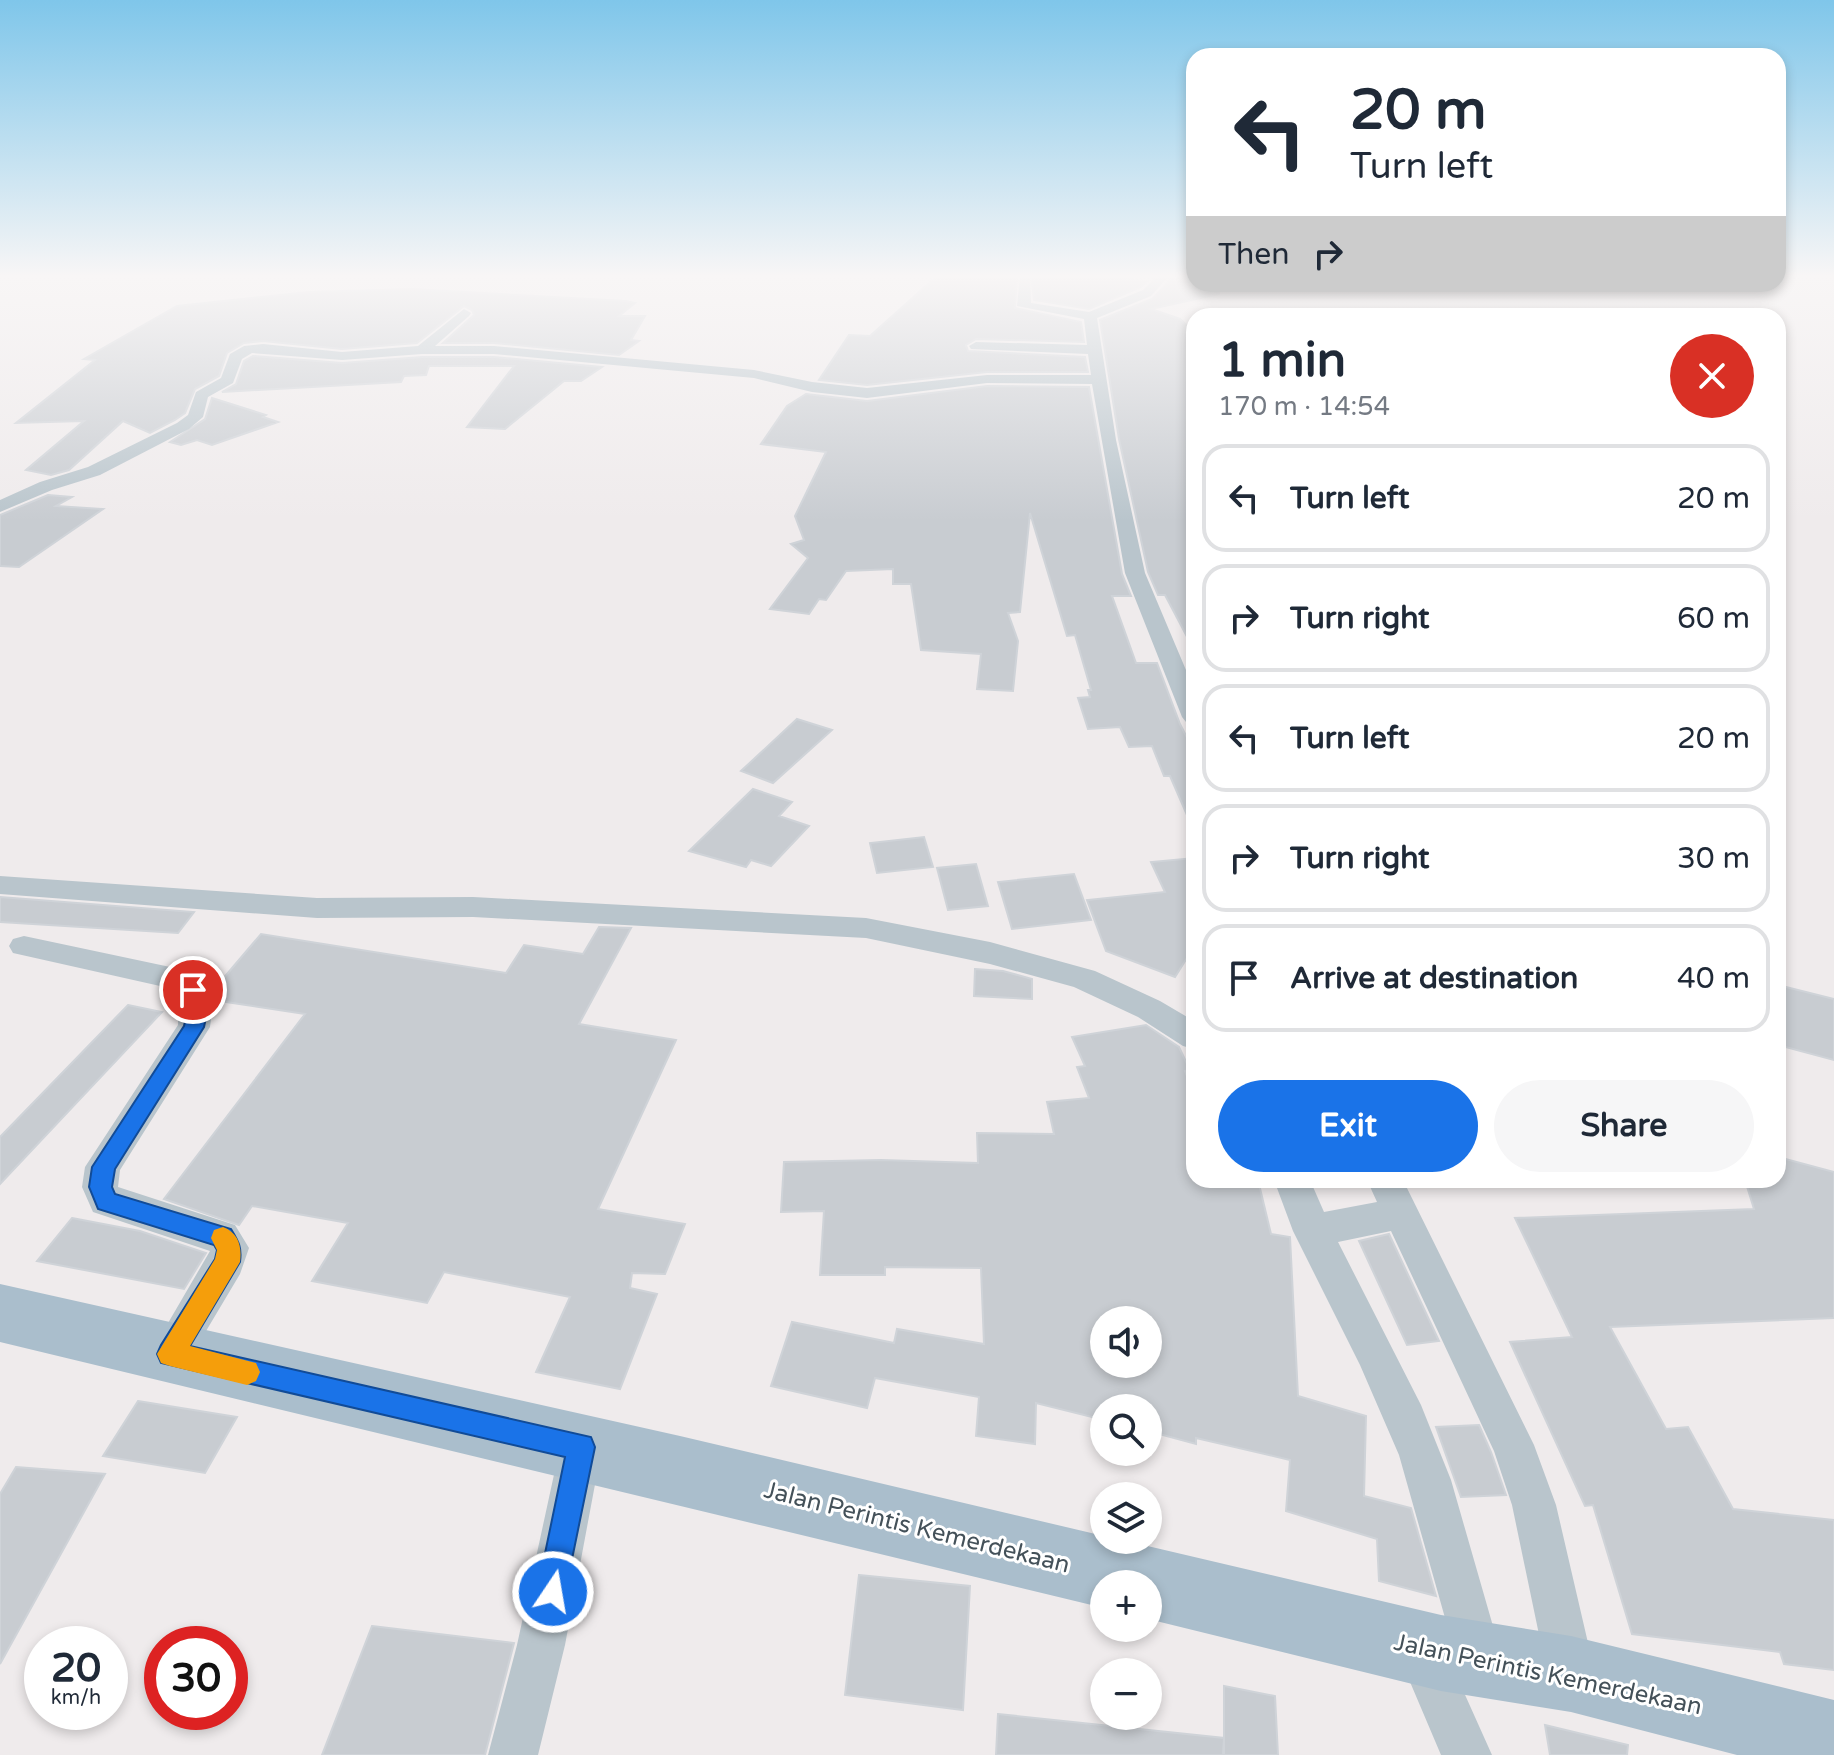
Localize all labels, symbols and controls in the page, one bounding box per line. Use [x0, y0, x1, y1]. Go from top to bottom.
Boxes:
text: 20 m [1350, 77, 1486, 144]
icon: left [1218, 80, 1322, 184]
text: Turn left [1350, 145, 1493, 188]
icon: right [1306, 232, 1350, 276]
text: Then [1218, 236, 1290, 273]
text: 1 min [1218, 332, 1346, 390]
button: close [1670, 334, 1754, 418]
text: 170 m · 14:54 [1218, 391, 1390, 422]
icon: left [1222, 476, 1266, 520]
text: Turn left [1290, 480, 1409, 517]
text: 20 m [1677, 480, 1750, 517]
icon: right [1222, 596, 1266, 640]
text: Turn right [1290, 600, 1430, 637]
text: 60 m [1677, 600, 1750, 637]
icon: left [1222, 716, 1266, 760]
text: Turn left [1290, 720, 1409, 757]
text: 20 m [1677, 720, 1750, 757]
icon: right [1222, 836, 1266, 880]
text: Turn right [1290, 840, 1430, 877]
text: 30 m [1677, 840, 1750, 877]
pin [159, 956, 227, 1024]
icon: arrive [1222, 956, 1266, 1000]
text: Arrive at destination [1290, 960, 1578, 997]
text: 40 m [1677, 960, 1750, 997]
icon: arrive [171, 968, 215, 1012]
button: Exit [1218, 1080, 1478, 1172]
button: Share [1494, 1080, 1754, 1172]
map controls [1090, 1306, 1162, 1730]
button: sound [1090, 1306, 1162, 1378]
button: search [1090, 1394, 1162, 1466]
street label: Jalan Perintis Kemerdekaan [761, 1475, 1073, 1580]
button: layers [1090, 1482, 1162, 1554]
position arrow [511, 1550, 595, 1634]
button: + [1090, 1570, 1162, 1642]
speed limit sign: 30 [144, 1626, 248, 1730]
street label: Jalan Perintis Kemerdekaan [1391, 1628, 1705, 1721]
text: 20 [51, 1644, 101, 1692]
button: − [1090, 1658, 1162, 1730]
text: km/h [51, 1686, 101, 1710]

